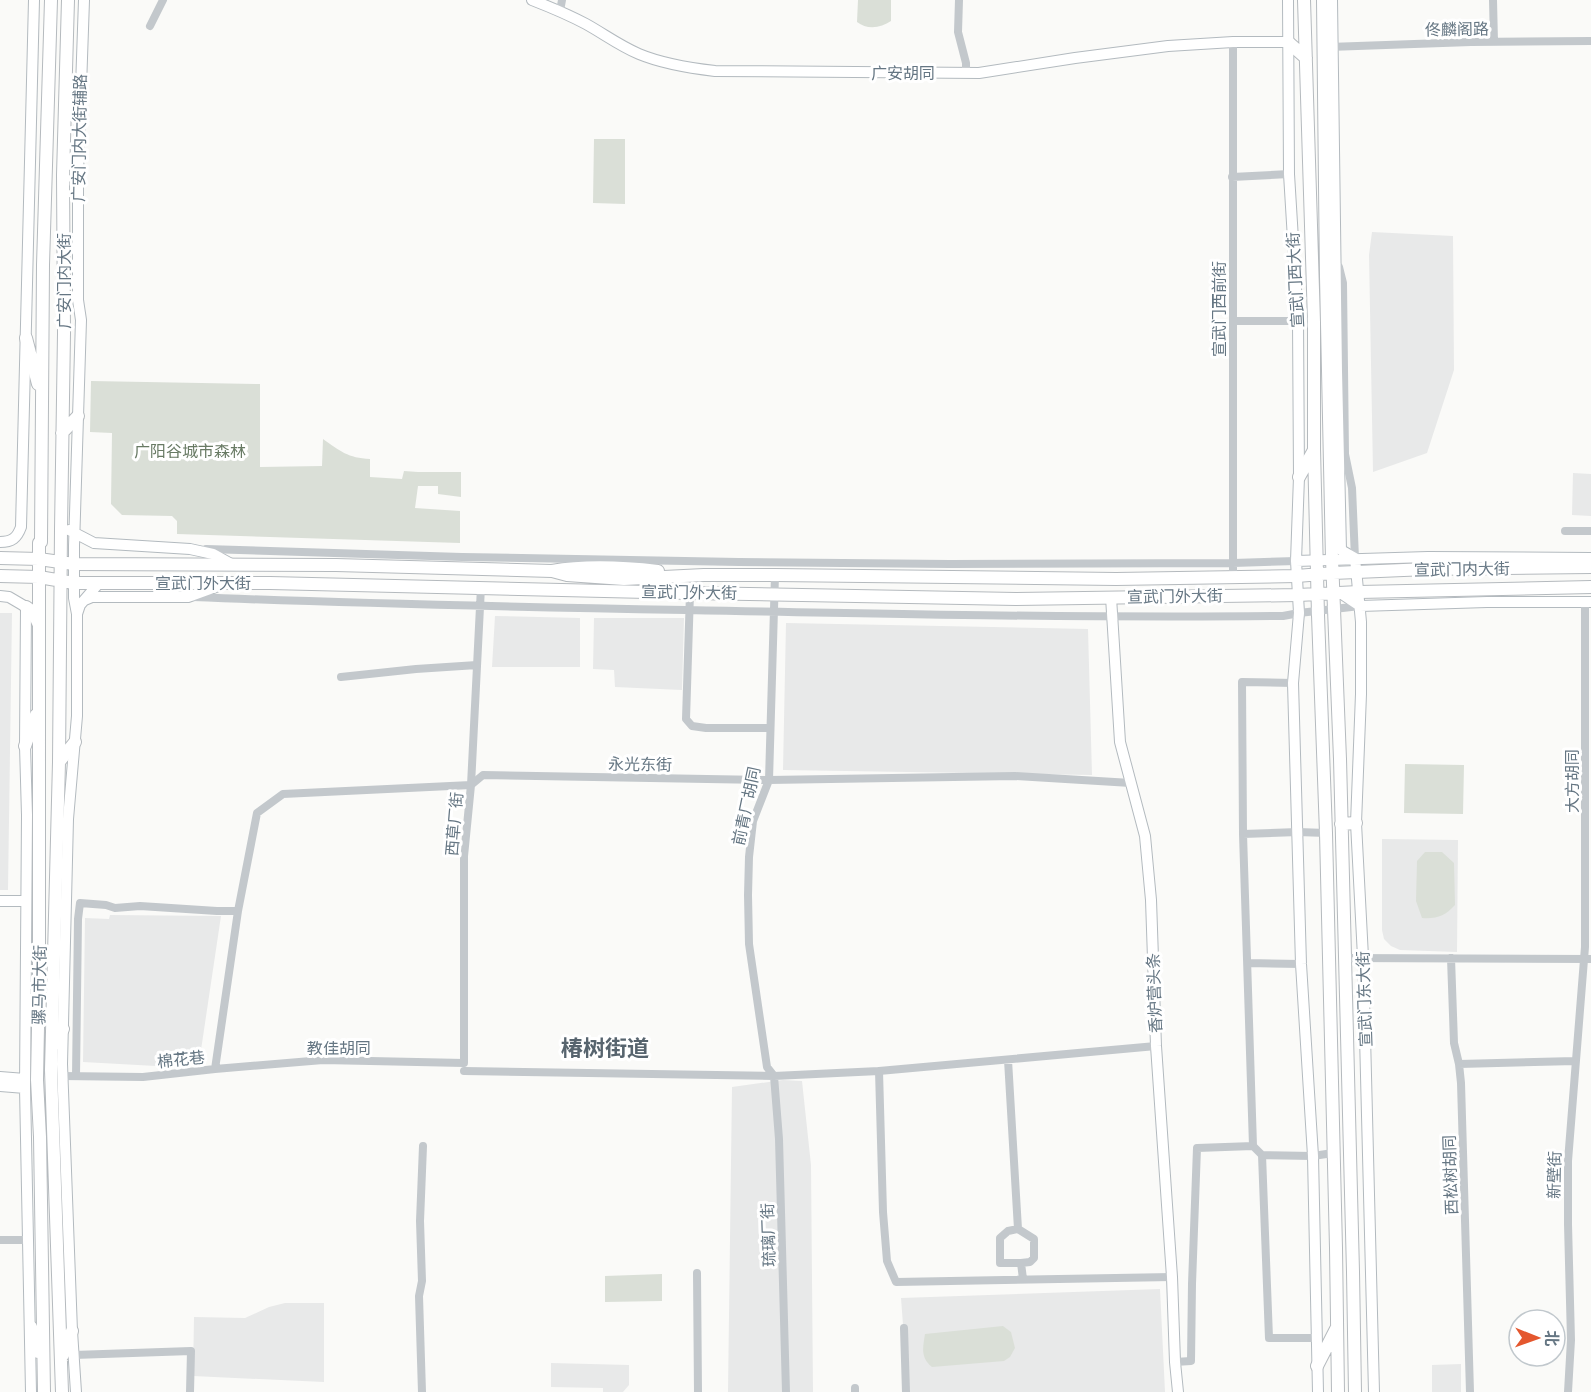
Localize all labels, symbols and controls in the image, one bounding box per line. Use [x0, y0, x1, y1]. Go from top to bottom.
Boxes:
street label: 佟麟阁路 [1425, 19, 1489, 40]
street label: 广安胡同 [871, 64, 935, 83]
street label: 广安门内大街辅路 [69, 74, 90, 202]
street label: 宣武门西大街 [1283, 232, 1307, 328]
street label: 广安门内大街 [55, 233, 74, 329]
street label: 宣武门西前街 [1210, 261, 1229, 357]
park label: 广阳谷城市森林 [134, 442, 246, 461]
street label: 宣武门内大街 [1414, 559, 1510, 580]
street label: 宣武门外大街 [155, 574, 251, 593]
street label: 宣武门外大街 [641, 582, 737, 603]
street label: 宣武门外大街 [1127, 586, 1223, 607]
street label: 大方胡同 [1563, 749, 1582, 813]
street label: 永光东街 [608, 754, 672, 775]
street label: 前青厂胡同 [729, 765, 764, 847]
street label: 西草厂街 [442, 791, 467, 857]
street label: 骡马市大街 [29, 945, 50, 1025]
street label: 宣武门东大街 [1353, 951, 1376, 1047]
street label: 香炉营头条 [1144, 953, 1165, 1033]
district label: 椿树街道 [561, 1036, 649, 1061]
street label: 教佳胡同 [307, 1039, 371, 1058]
street label: 棉花巷 [156, 1048, 206, 1071]
street label: 西松树胡同 [1440, 1135, 1461, 1215]
street label: 新壁街 [1545, 1151, 1564, 1199]
street label: 琉璃厂街 [758, 1203, 779, 1267]
north arrow [1507, 1308, 1567, 1368]
text: 北 [1542, 1330, 1561, 1346]

